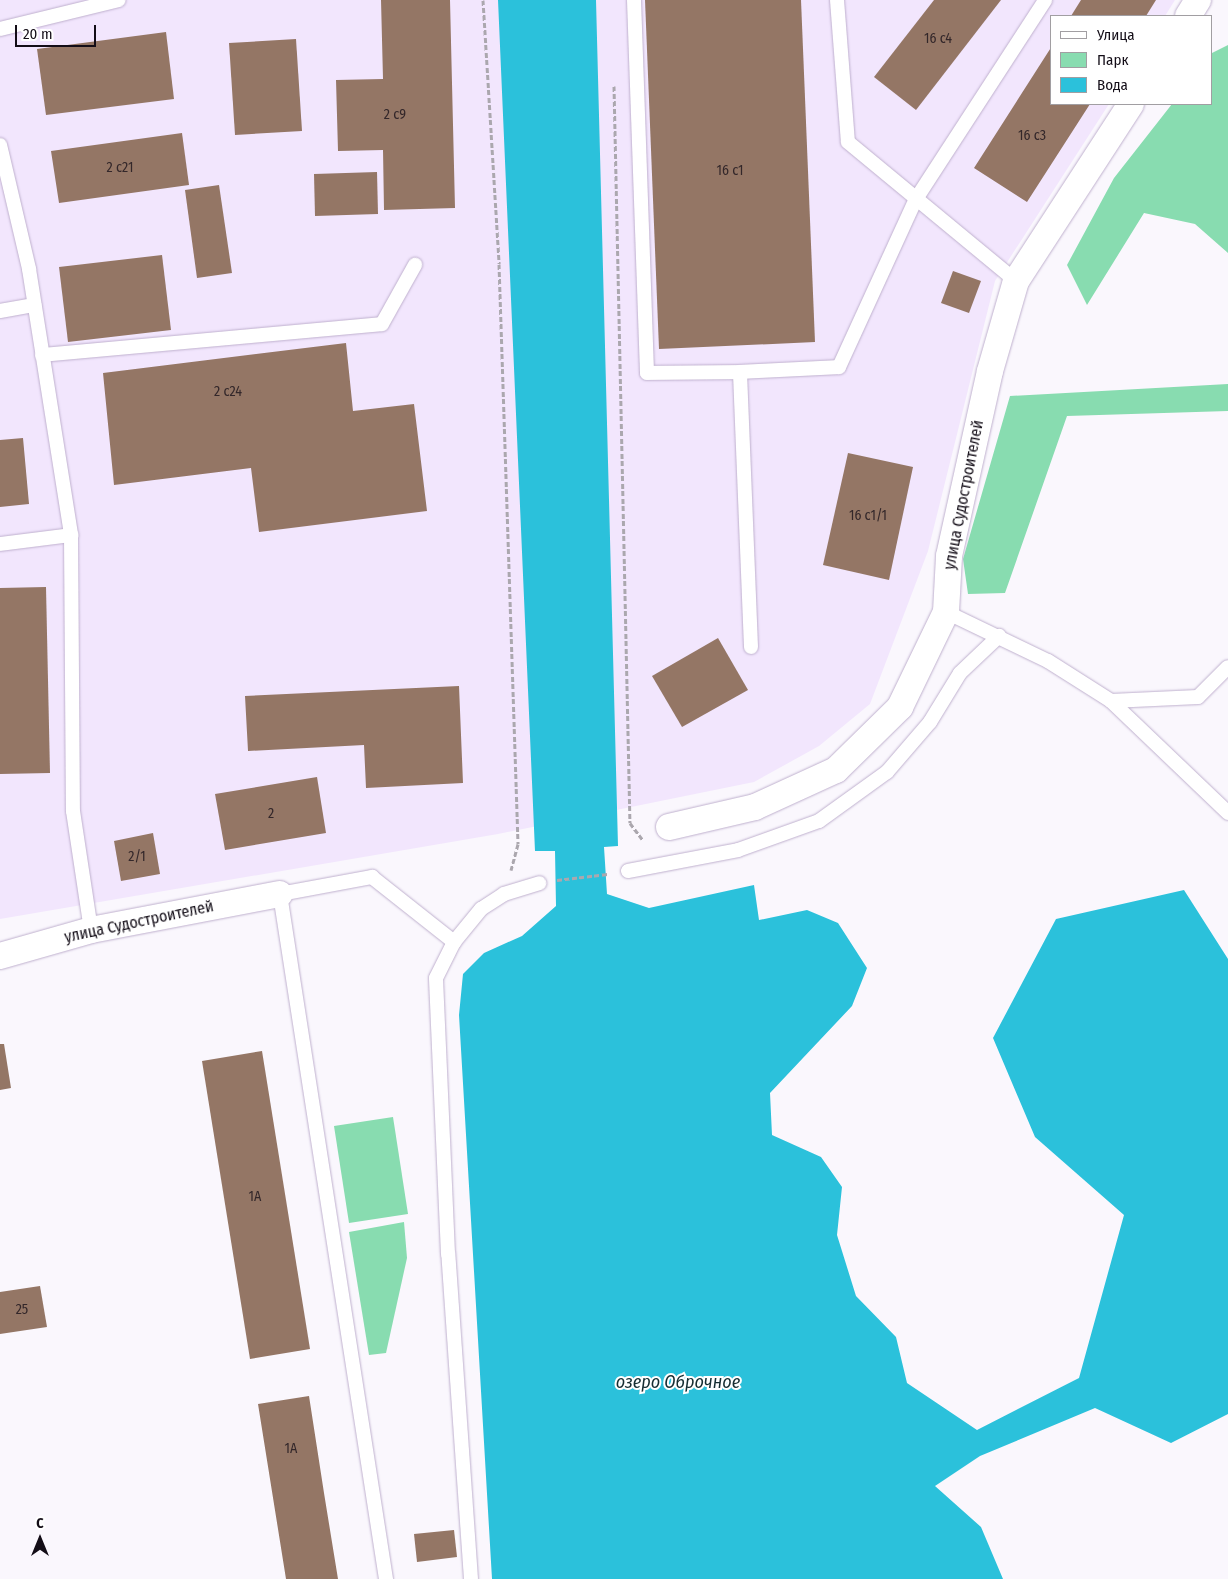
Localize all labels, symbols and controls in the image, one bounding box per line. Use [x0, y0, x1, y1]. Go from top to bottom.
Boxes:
scale bar [18, 15, 99, 47]
legend [1050, 15, 1213, 105]
text: 20 m [23, 25, 53, 43]
text: Улица [1097, 26, 1135, 44]
house number: 16 с4 [924, 31, 952, 47]
text: Парк [1097, 51, 1128, 69]
text: Вода [1097, 76, 1128, 94]
house number: 2 с9 [384, 107, 406, 123]
house number: 16 с3 [1018, 128, 1046, 144]
house number: 2 с21 [107, 160, 133, 176]
house number: 16 с1 [717, 163, 743, 179]
house number: 2 с24 [214, 384, 242, 400]
street label: улица Судостроителей [940, 419, 988, 571]
house number: 16 с1/1 [849, 508, 887, 524]
house number: 2 [268, 806, 274, 822]
house number: 2/1 [128, 849, 146, 865]
street label: улица Судостроителей [63, 897, 215, 947]
house number: 1А [249, 1189, 261, 1205]
house number: 25 [16, 1302, 28, 1318]
water label: озеро Оброчное [616, 1371, 740, 1393]
house number: 1А [285, 1441, 297, 1457]
north arrow [15, 1514, 65, 1564]
text: С [36, 1515, 44, 1532]

